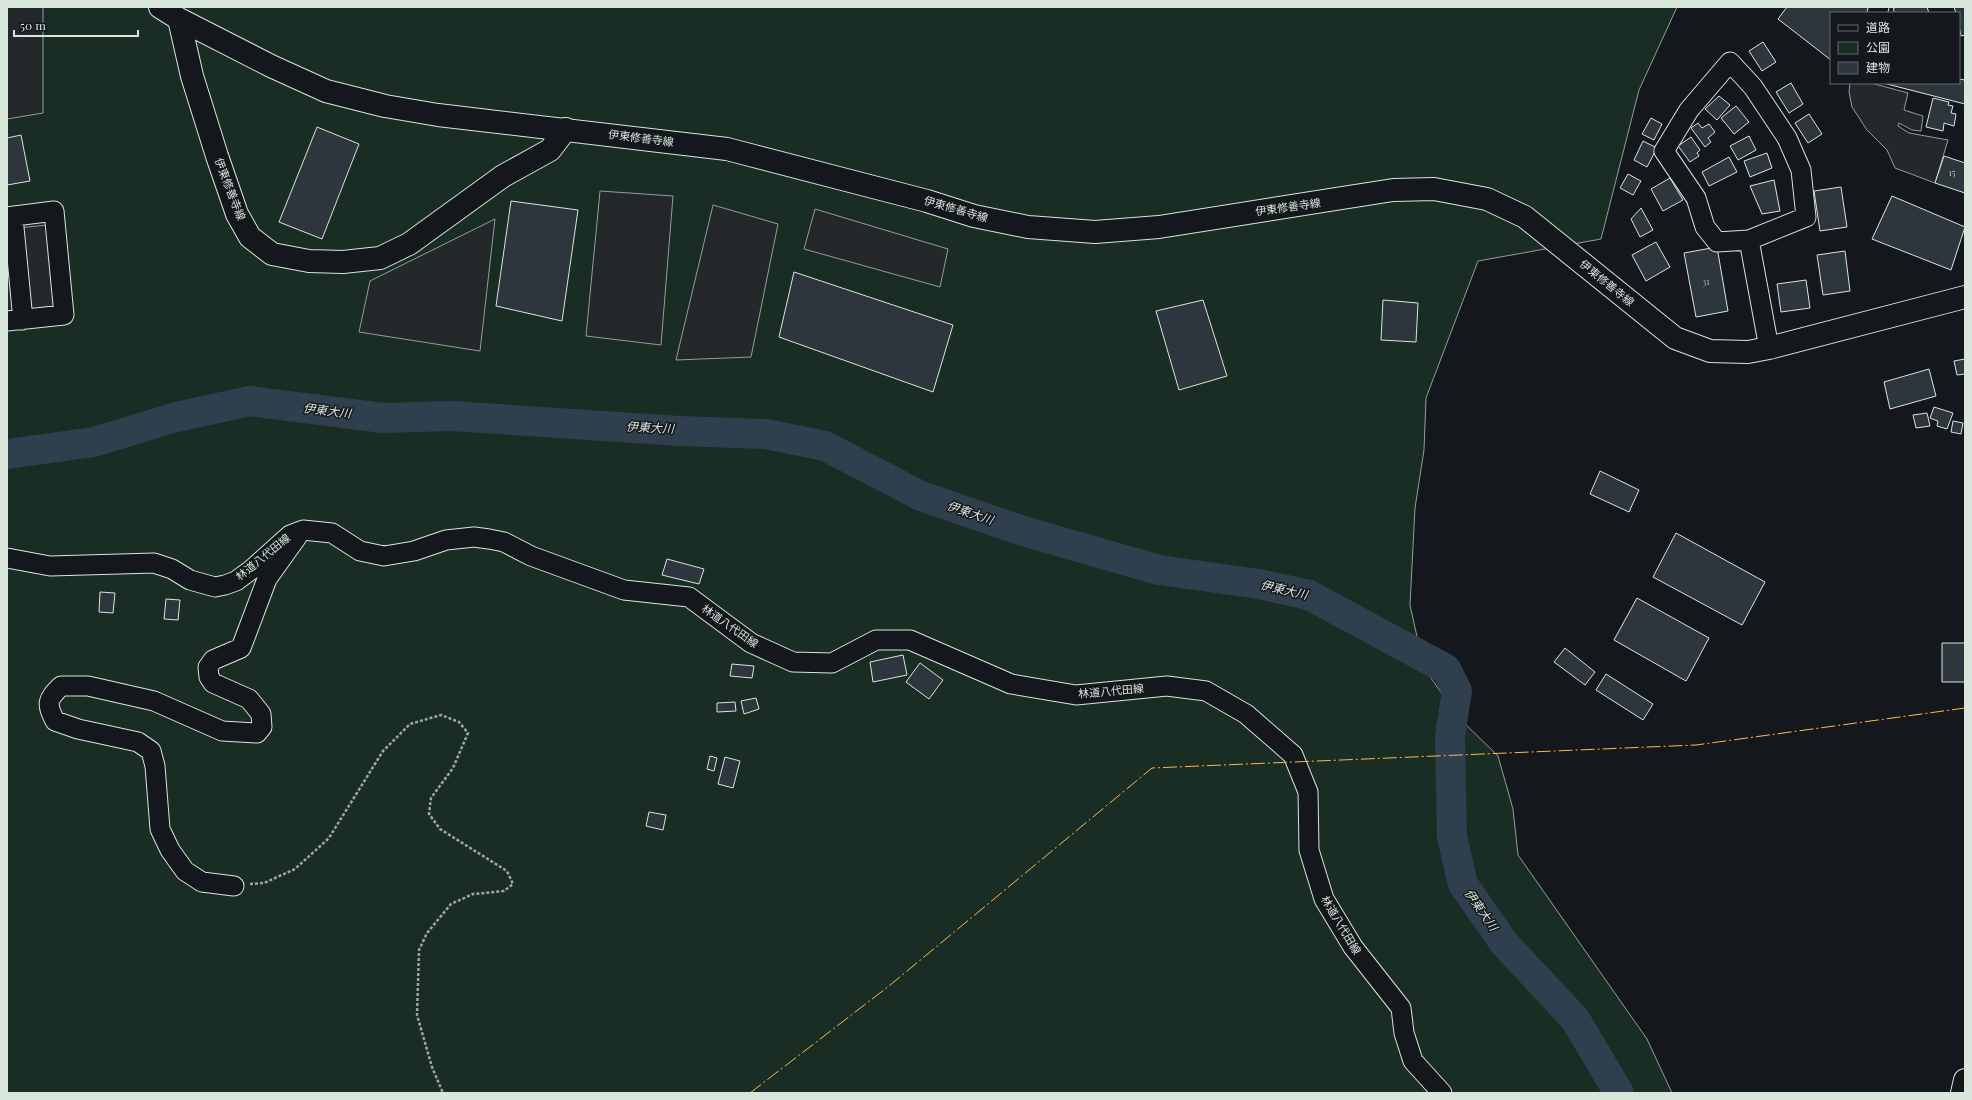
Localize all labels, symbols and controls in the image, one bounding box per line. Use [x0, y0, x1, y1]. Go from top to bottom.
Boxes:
scale bar [14, 12, 138, 38]
legend [1830, 12, 1960, 84]
text: 50 m [20, 17, 46, 33]
text: 道路 [1866, 19, 1890, 35]
text: 公園 [1866, 39, 1890, 55]
text: 建物 [1866, 59, 1890, 75]
street label: 伊東修善寺線 [607, 126, 675, 149]
street label: 伊東修善寺線 [212, 155, 249, 222]
house number: 15 [1949, 166, 1956, 178]
street label: 伊東修善寺線 [922, 192, 990, 225]
street label: 伊東修善寺線 [1254, 194, 1322, 219]
street label: 伊東修善寺線 [1577, 256, 1638, 309]
house number: 31 [1702, 275, 1710, 287]
water label: 伊東大川 [302, 399, 354, 421]
water label: 伊東大川 [626, 418, 676, 436]
water label: 伊東大川 [945, 497, 998, 528]
street label: 林道八代田線 [232, 530, 293, 583]
water label: 伊東大川 [1259, 576, 1311, 603]
street label: 林道八代田線 [699, 601, 762, 651]
street label: 林道八代田線 [1077, 680, 1144, 701]
water label: 伊東大川 [1461, 885, 1503, 935]
street label: 林道八代田線 [1318, 893, 1365, 957]

